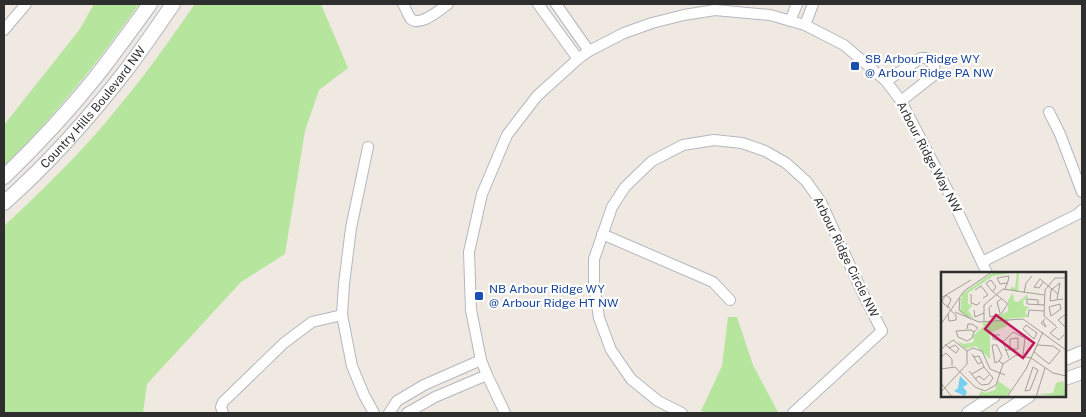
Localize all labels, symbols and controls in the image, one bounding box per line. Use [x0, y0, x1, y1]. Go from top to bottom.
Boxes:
street label: Country Hills Boulevard NW [38, 43, 149, 171]
place label: SB Arbour Ridge WY @ Arbour Ridge PA NW [865, 52, 994, 80]
marker: SB Arbour Ridge WY @ Arbour Ridge PA NW [849, 60, 861, 72]
street label: Arbour Ridge Way NW [894, 99, 964, 215]
street label: Arbour Ridge Circle NW [811, 194, 882, 320]
inset map [941, 272, 1066, 397]
place label: NB Arbour Ridge WY @ Arbour Ridge HT NW [489, 282, 619, 310]
marker: NB Arbour Ridge WY @ Arbour Ridge HT NW [473, 290, 485, 302]

